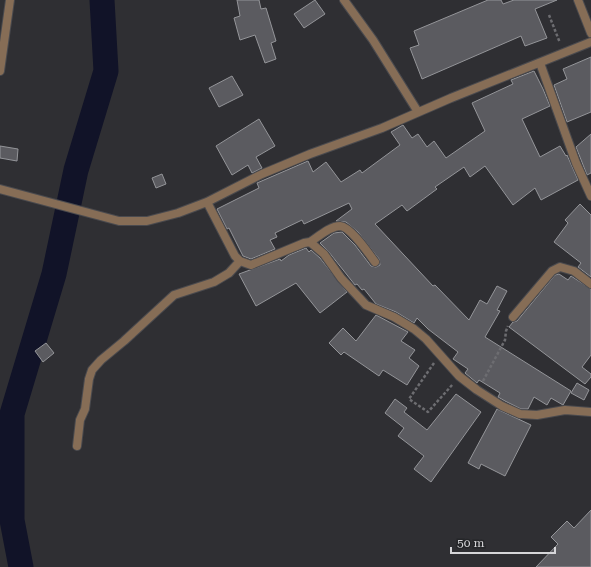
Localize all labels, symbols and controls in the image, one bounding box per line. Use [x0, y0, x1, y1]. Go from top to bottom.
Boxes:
scale bar [451, 529, 555, 555]
text: 50 m [457, 536, 484, 550]

